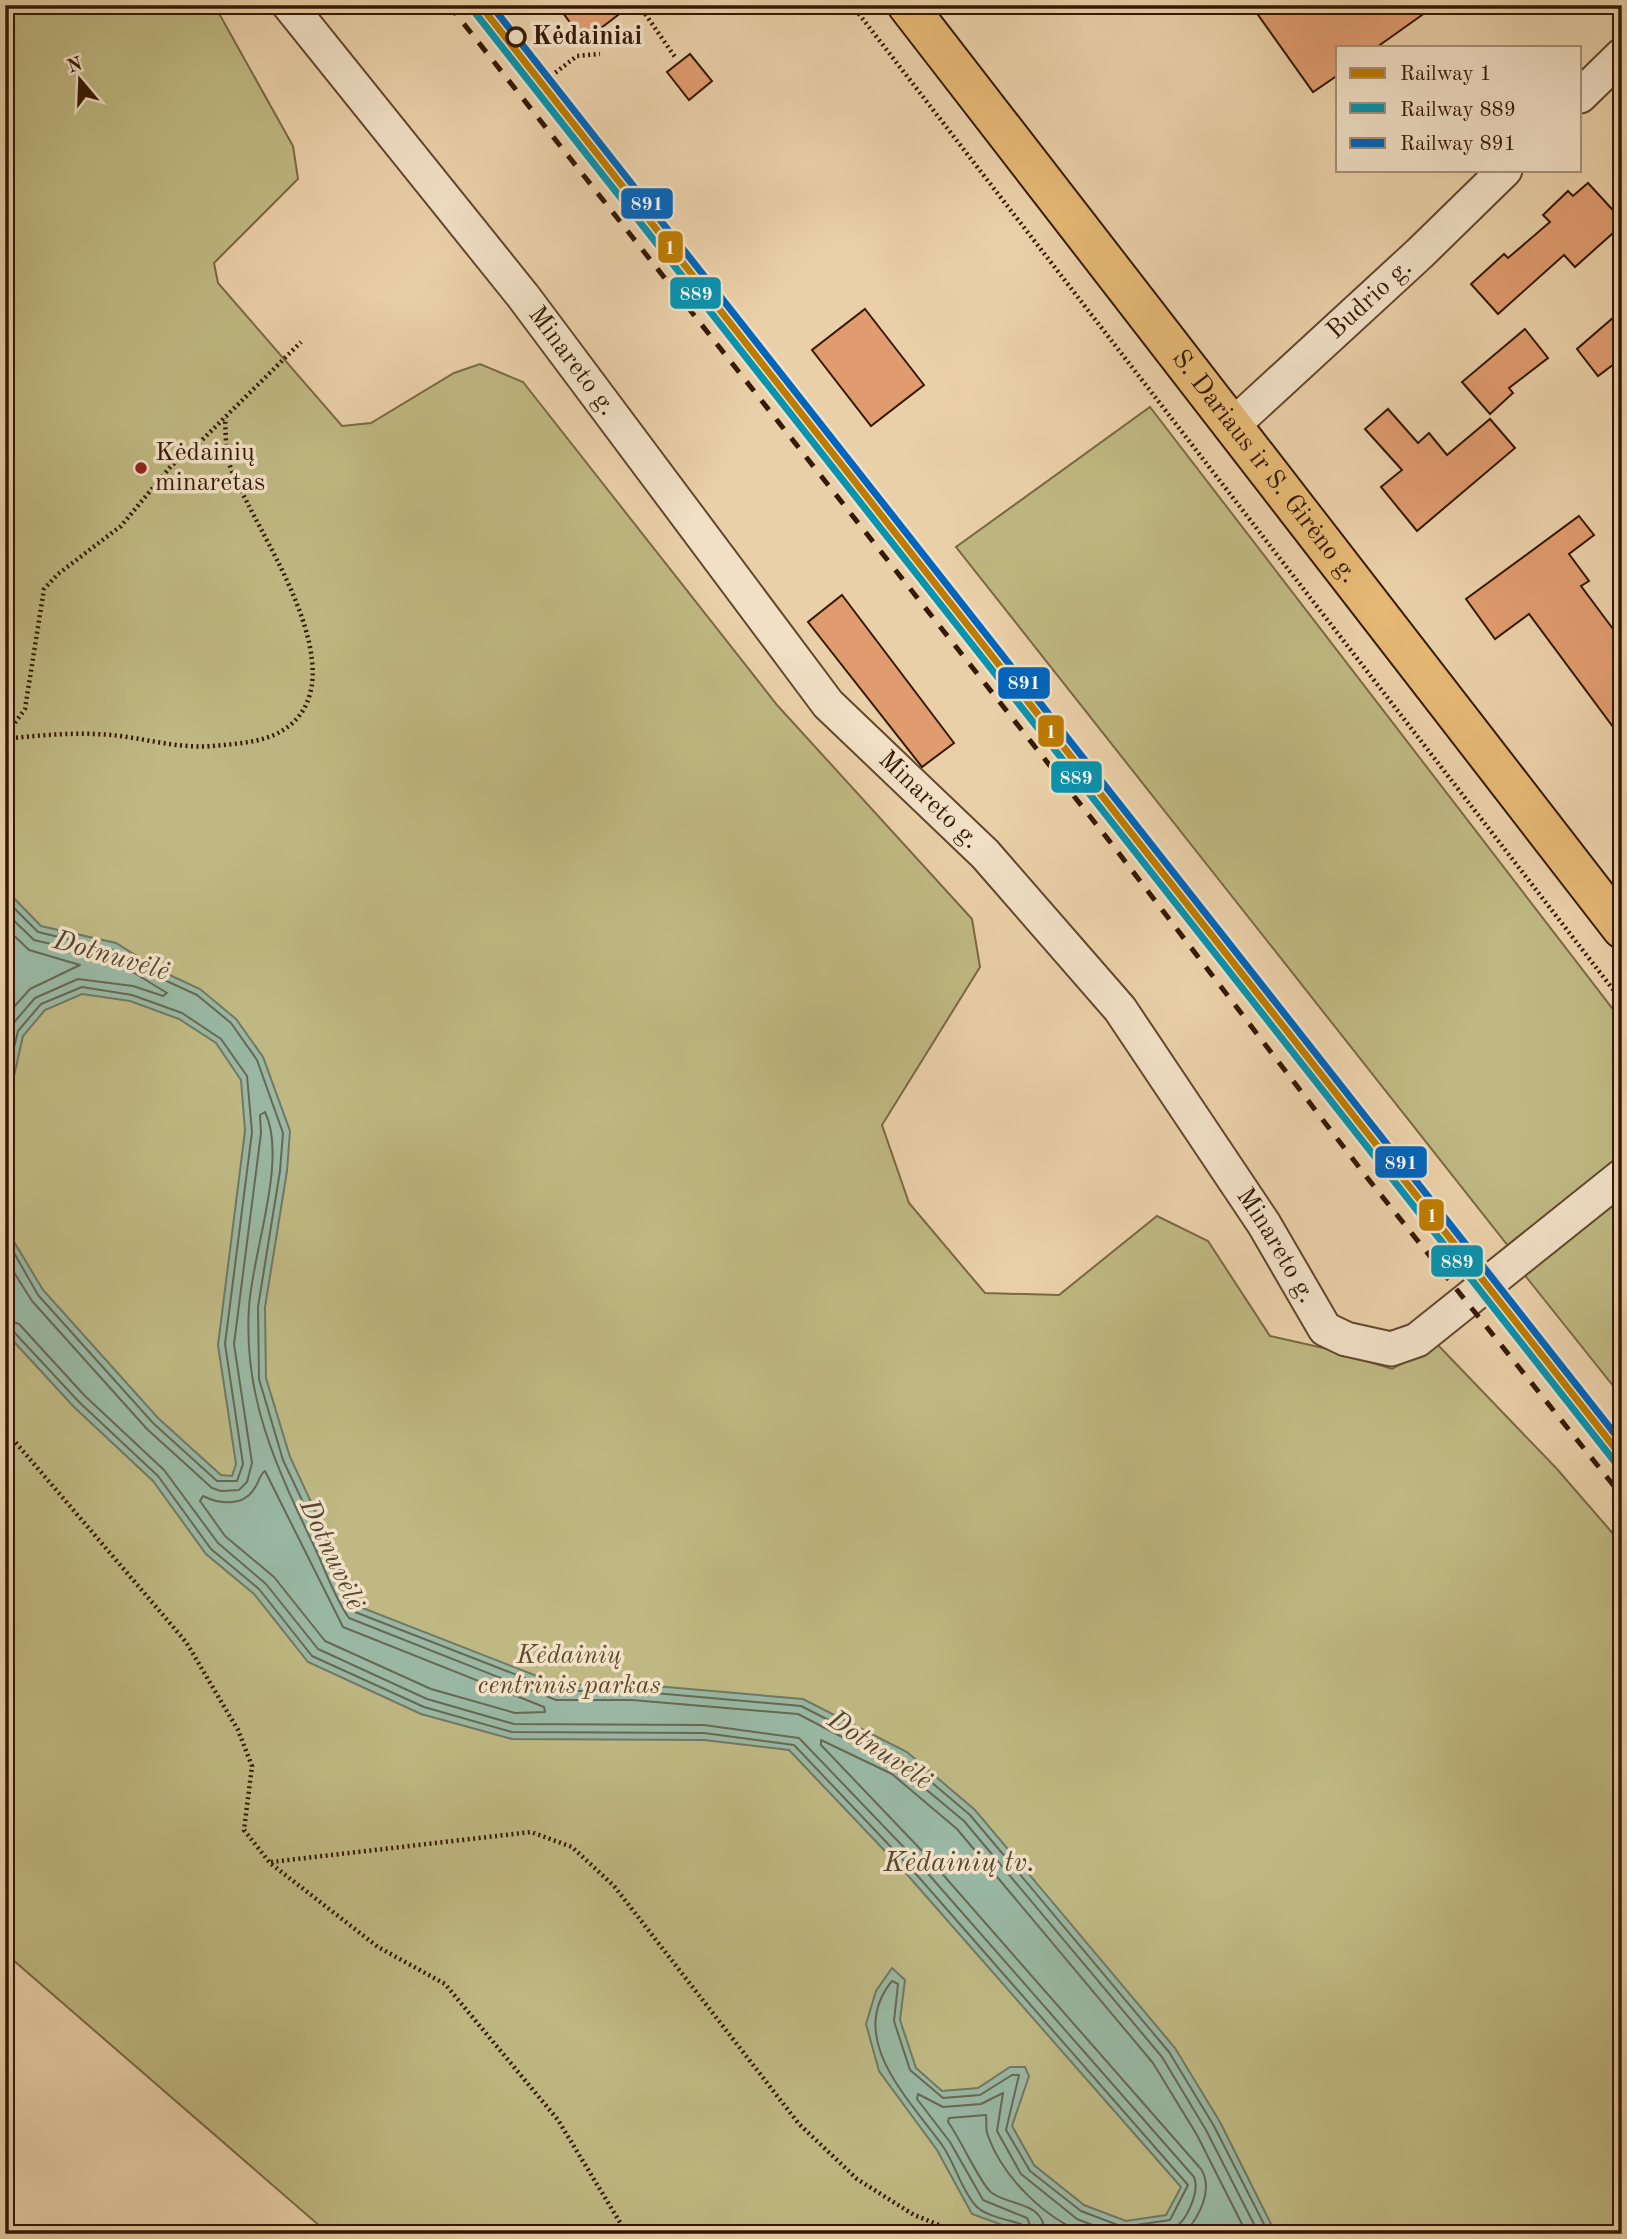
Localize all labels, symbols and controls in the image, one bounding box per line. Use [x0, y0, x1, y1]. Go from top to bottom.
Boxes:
place label: Kėdainiai [532, 24, 642, 50]
marker: Kėdainiai [506, 27, 526, 47]
north arrow [46, 46, 116, 116]
legend [1336, 46, 1582, 172]
text: N [65, 55, 86, 78]
text: Railway 1 [1400, 64, 1492, 85]
text: Railway 889 [1400, 100, 1516, 121]
text: Railway 891 [1400, 134, 1516, 155]
line badge: 891 [620, 187, 674, 220]
text: 891 [630, 196, 664, 215]
line badge: 1 [657, 230, 684, 264]
text: 1 [664, 240, 676, 259]
street label: Budrio g. [1322, 254, 1417, 344]
line badge: 889 [669, 276, 722, 310]
text: 889 [679, 286, 713, 305]
street label: Minareto g. [523, 302, 621, 421]
street label: S. Dariaus ir S. Girėno g. [1166, 346, 1362, 588]
place label: Kėdainių minaretas [155, 440, 265, 496]
marker: Kėdainių minaretas [133, 460, 149, 476]
line badge: 891 [997, 666, 1051, 700]
text: 891 [1007, 675, 1041, 694]
line badge: 1 [1037, 714, 1065, 748]
text: 1 [1045, 724, 1057, 743]
street label: Minareto g. [873, 746, 984, 854]
line badge: 889 [1050, 760, 1103, 794]
text: 889 [1059, 770, 1093, 789]
water label: Dotnuvėlė [49, 927, 172, 987]
line badge: 891 [1374, 1145, 1428, 1179]
text: 891 [1384, 1155, 1418, 1174]
street label: Minareto g. [1231, 1184, 1320, 1308]
line badge: 1 [1418, 1198, 1445, 1232]
text: 1 [1426, 1208, 1438, 1227]
line badge: 889 [1430, 1244, 1484, 1278]
text: 889 [1440, 1254, 1474, 1273]
water label: Dotnuvėlė [293, 1494, 369, 1615]
park label: Kėdainių centrinis parkas [477, 1643, 661, 1699]
water label: Dotnuvėlė [821, 1705, 936, 1796]
water label: Kėdainių tv. [882, 1850, 1035, 1878]

